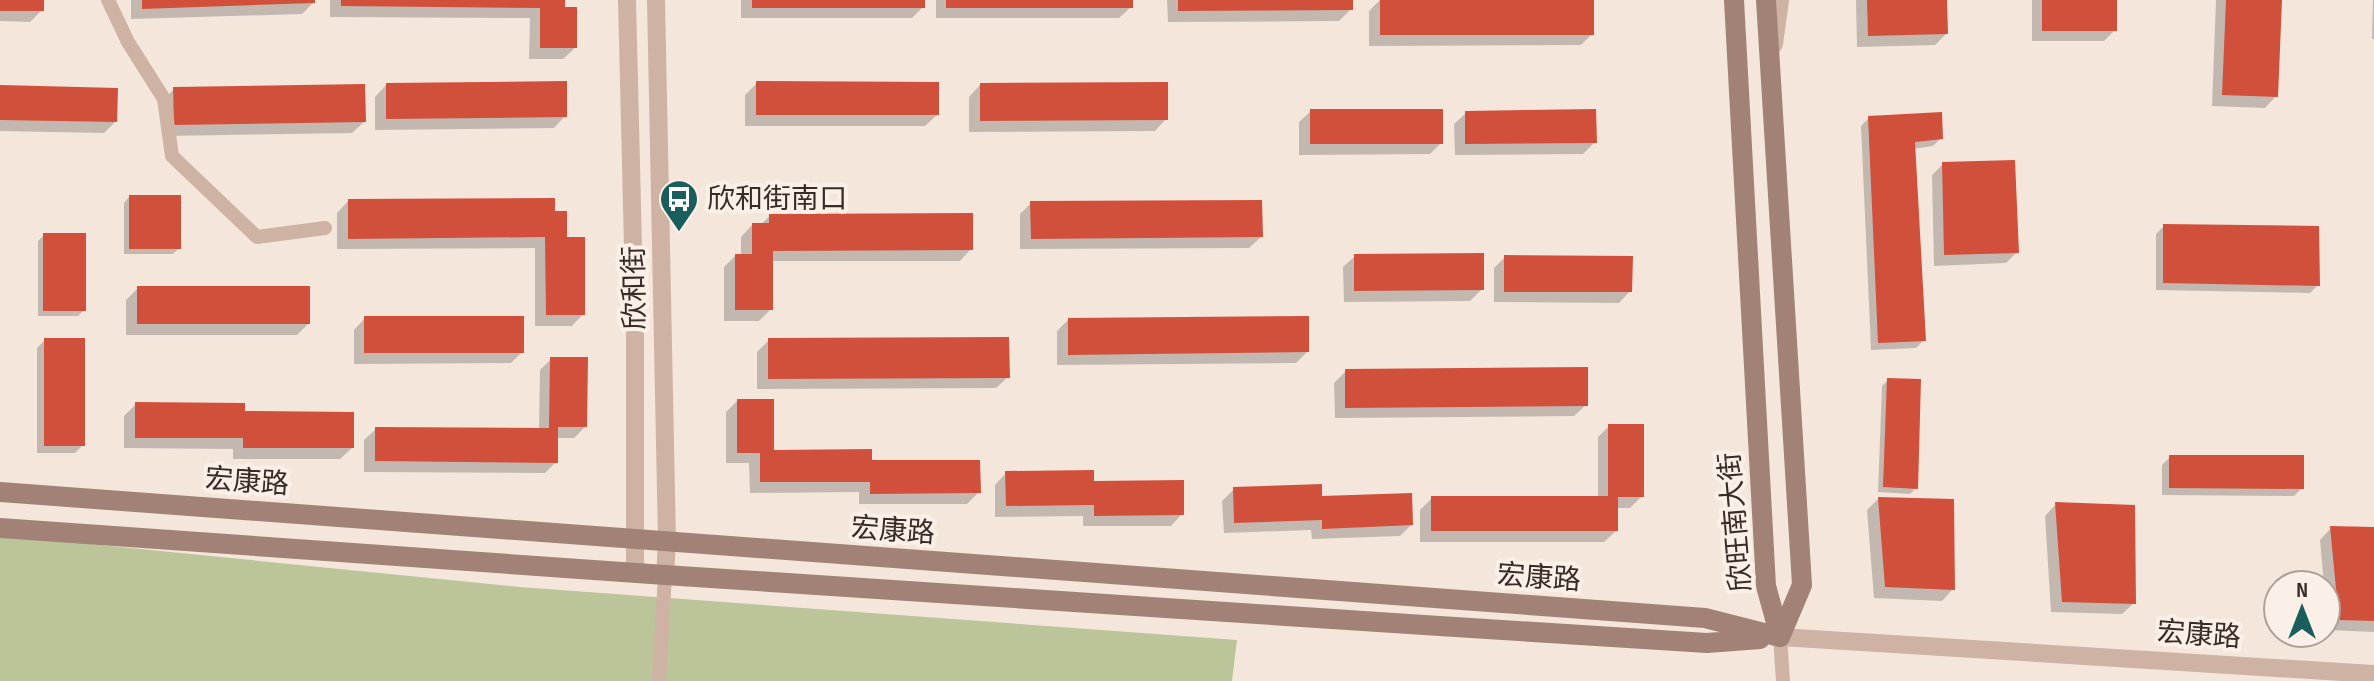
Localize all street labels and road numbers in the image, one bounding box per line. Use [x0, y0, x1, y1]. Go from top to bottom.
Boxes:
street label: 欣和街 [618, 246, 652, 330]
street label: 欣旺南大街 [1713, 451, 1759, 593]
street label: 宏康路 [204, 463, 290, 501]
street label: 宏康路 [850, 512, 936, 550]
street label: 宏康路 [1496, 559, 1582, 597]
street label: 宏康路 [2156, 616, 2242, 654]

